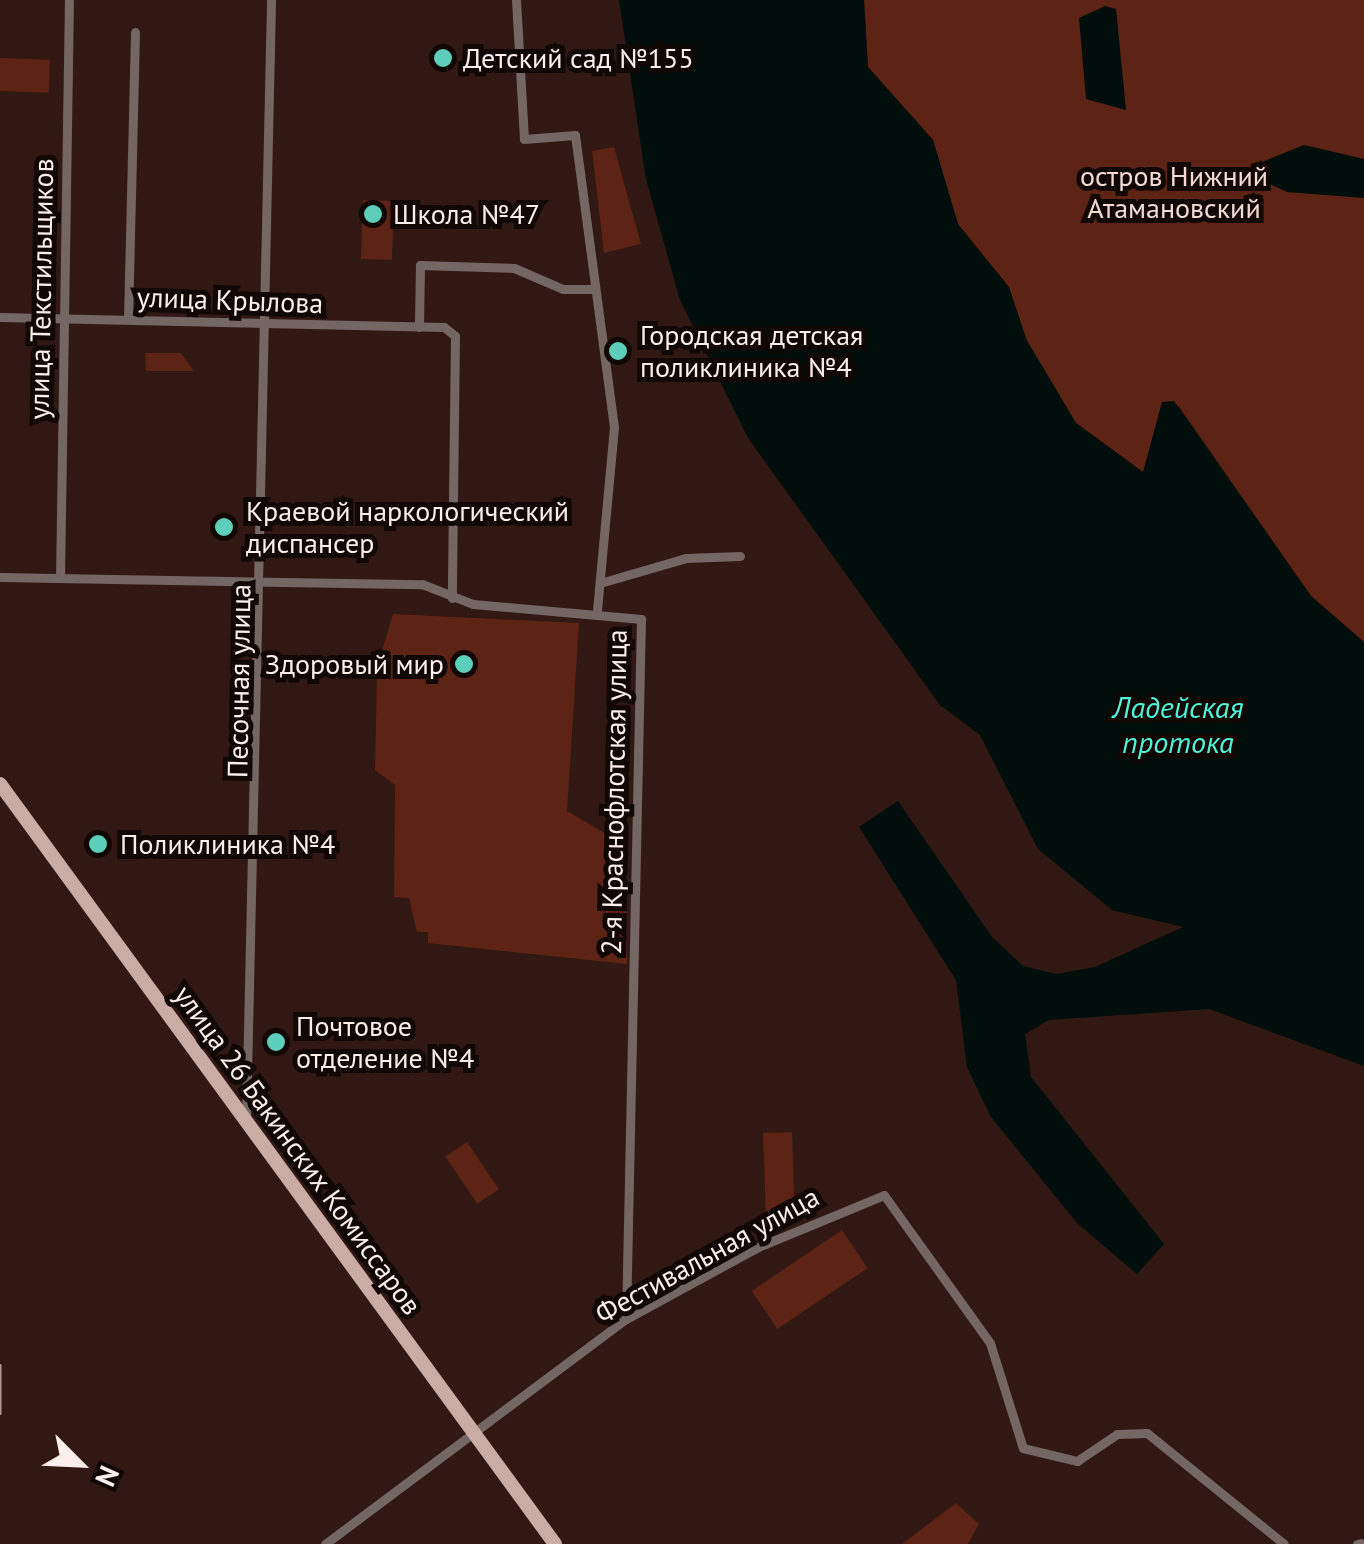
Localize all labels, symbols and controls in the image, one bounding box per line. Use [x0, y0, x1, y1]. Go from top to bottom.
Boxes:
place label: Детский сад №155 [463, 41, 694, 75]
marker: Детский сад №155 [432, 47, 454, 69]
street label: улица Текстильщиков [22, 158, 60, 420]
park label: остров Нижний Атамановский [1080, 159, 1268, 225]
place label: Школа №47 [393, 197, 540, 231]
marker: Школа №47 [362, 203, 384, 225]
street label: улица Крылова [136, 280, 324, 320]
place label: Городская детская поликлиника №4 [640, 318, 863, 384]
marker: Городская детская поликлиника №4 [605, 338, 631, 364]
place label: Краевой наркологический диспансер [246, 494, 569, 560]
marker: Краевой наркологический диспансер [211, 514, 237, 540]
street label: Песочная улица [221, 584, 257, 778]
street label: 2-я Краснофлотская улица [594, 629, 634, 955]
place label: Здоровый мир [265, 647, 444, 681]
marker: Здоровый мир [453, 653, 475, 675]
water label: Ладейская протока [1113, 689, 1243, 760]
place label: Поликлиника №4 [120, 827, 335, 861]
marker: Поликлиника №4 [85, 831, 111, 857]
street label: улица 26 Бакинских Комиссаров [167, 979, 429, 1321]
place label: Почтовое отделение №4 [296, 1009, 474, 1075]
marker: Почтовое отделение №4 [265, 1031, 287, 1053]
street label: Фестивальная улица [589, 1180, 825, 1330]
north arrow [30, 1414, 130, 1514]
text: N [87, 1460, 129, 1492]

